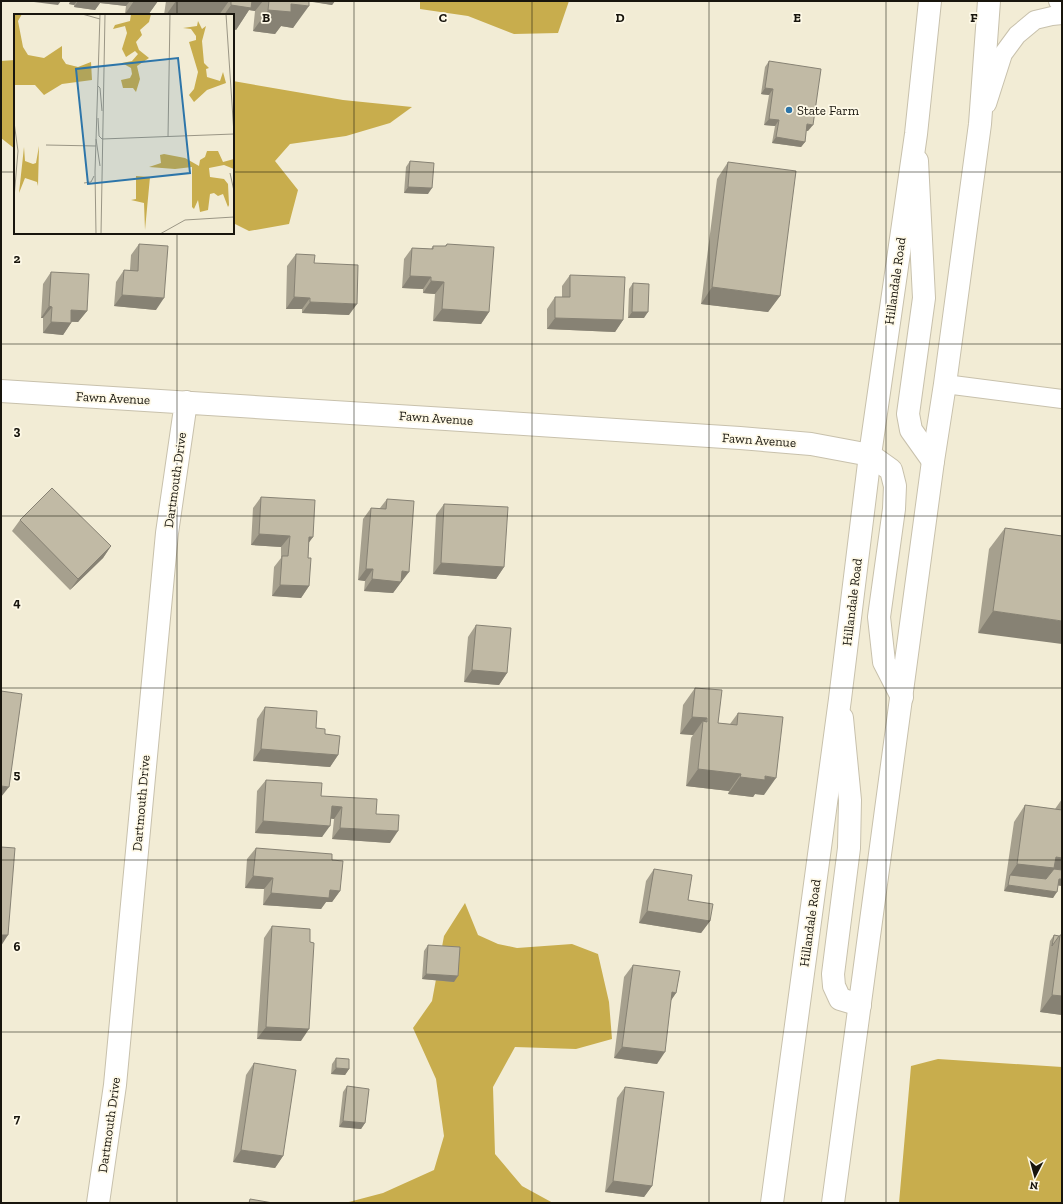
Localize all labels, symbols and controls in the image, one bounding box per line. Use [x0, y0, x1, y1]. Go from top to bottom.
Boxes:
text: B [262, 10, 270, 25]
text: C [439, 10, 447, 25]
text: D [615, 10, 625, 25]
text: E [793, 10, 801, 25]
text: F [970, 10, 978, 25]
inset map [14, 14, 234, 234]
place label: State Farm [797, 103, 860, 118]
marker: State Farm [784, 105, 794, 115]
street label: Hillandale Road [881, 236, 909, 326]
text: 2 [14, 251, 21, 266]
street label: Fawn Avenue [76, 389, 150, 407]
street label: Fawn Avenue [398, 408, 474, 428]
text: 3 [14, 423, 21, 438]
street label: Fawn Avenue [721, 430, 797, 450]
street label: Dartmouth Drive [161, 431, 189, 529]
street label: Hillandale Road [839, 557, 865, 647]
text: 4 [13, 595, 21, 610]
street label: Dartmouth Drive [129, 754, 153, 852]
text: 5 [14, 767, 21, 782]
street label: Hillandale Road [796, 878, 824, 968]
text: 6 [14, 939, 21, 954]
street label: Dartmouth Drive [95, 1076, 123, 1174]
text: 7 [14, 1111, 21, 1126]
north arrow [1015, 1156, 1055, 1196]
text: N [1029, 1178, 1039, 1192]

